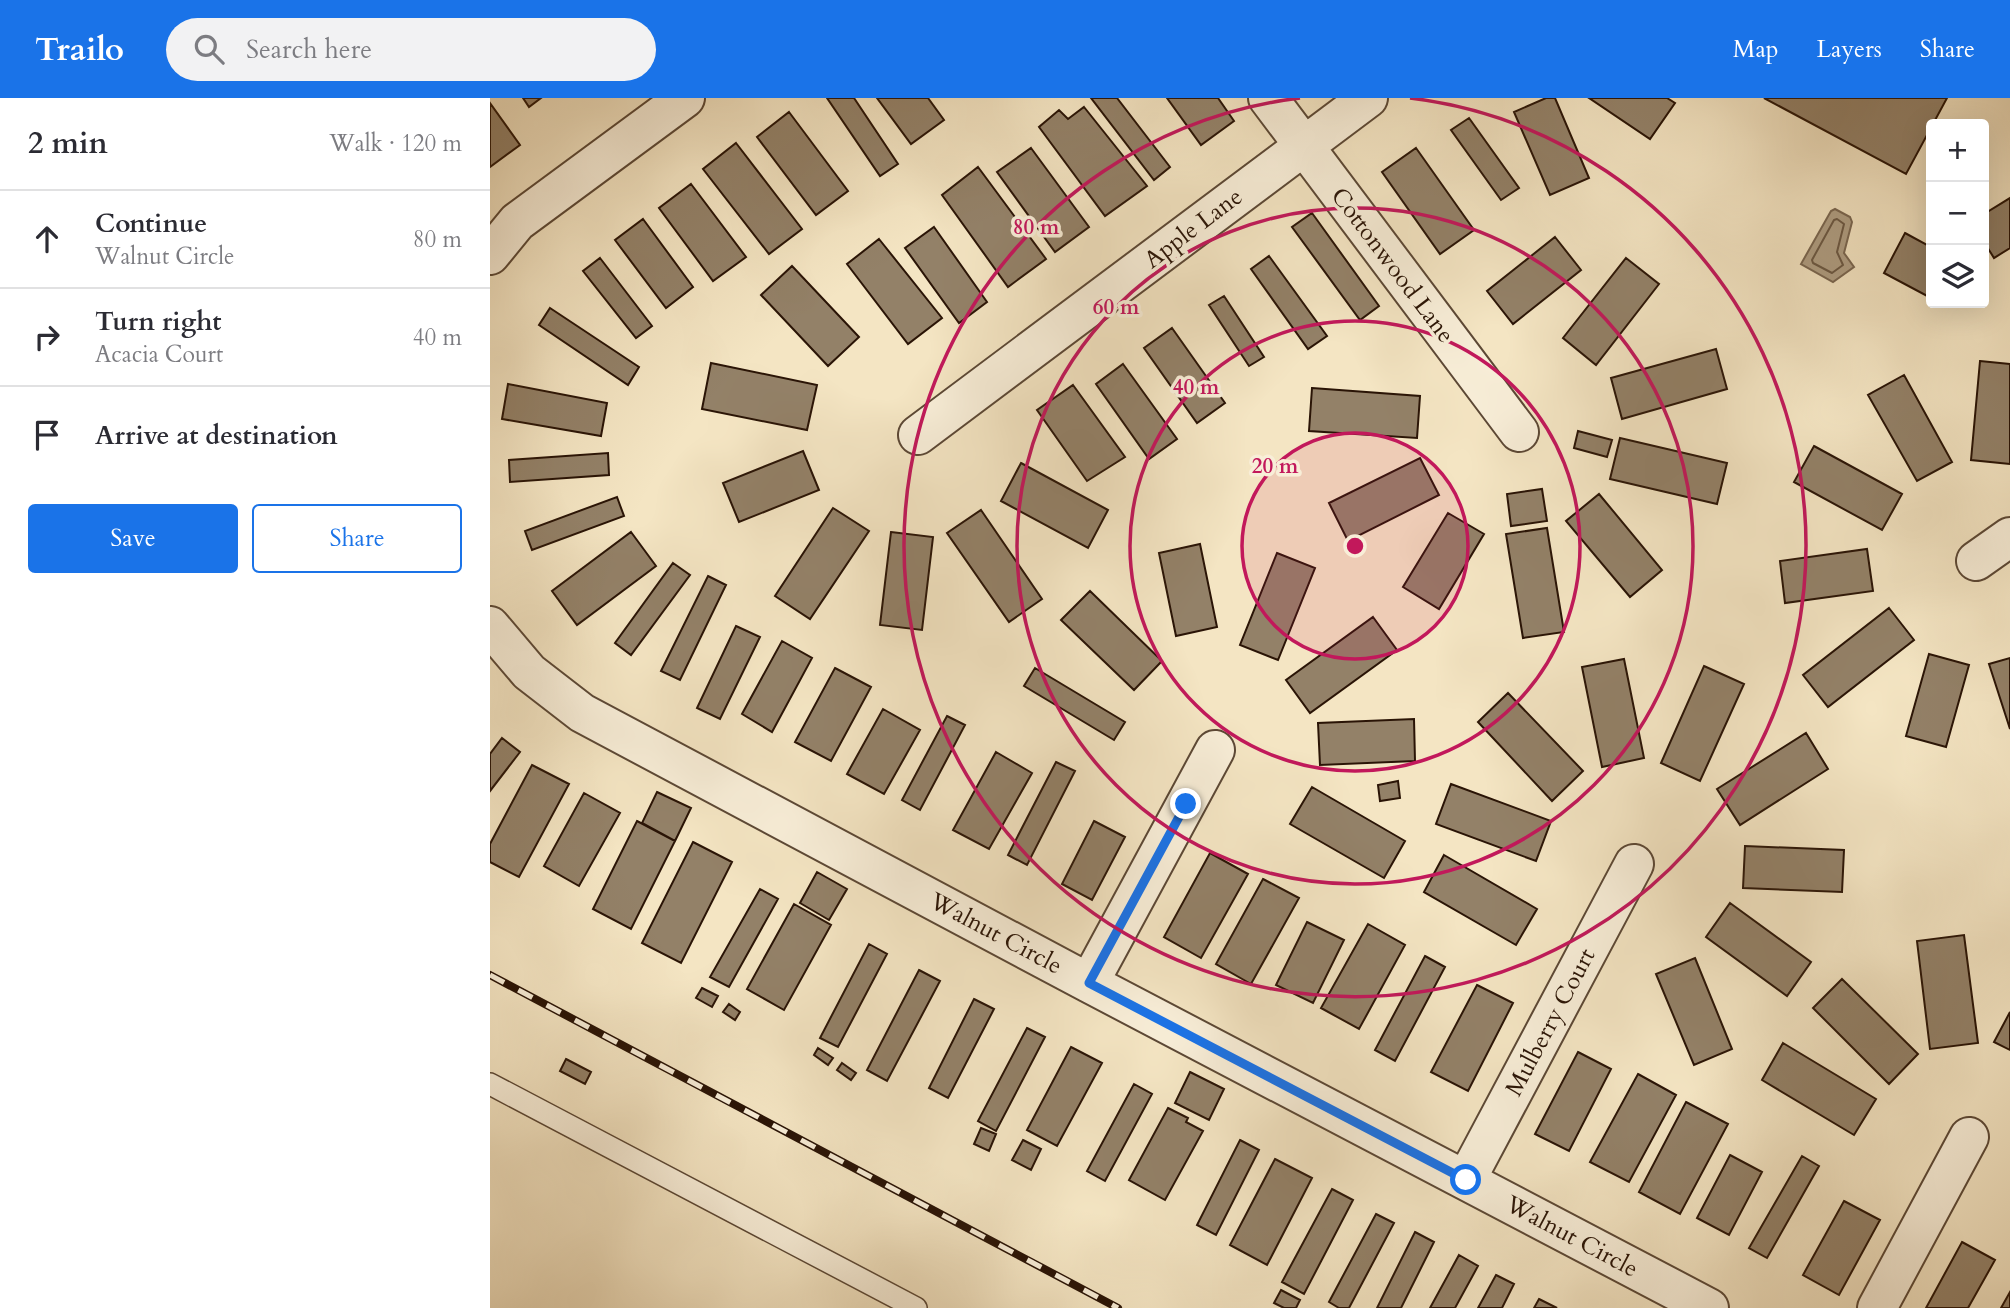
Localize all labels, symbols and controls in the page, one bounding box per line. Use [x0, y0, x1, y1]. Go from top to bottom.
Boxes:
search box [166, 18, 656, 81]
text: Trailo [35, 27, 124, 72]
icon: search [190, 30, 228, 68]
text: Search here [246, 32, 372, 67]
text: Map [1733, 33, 1779, 66]
text: Layers [1817, 33, 1882, 66]
text: Share [1920, 33, 1975, 66]
map controls [1926, 119, 1989, 308]
button: + [1926, 119, 1989, 182]
text: 2 min [28, 123, 108, 164]
text: Walk · 120 m [329, 128, 462, 159]
street label: Apple Lane [1137, 180, 1249, 276]
street label: Cottonwood Lane [1323, 181, 1462, 350]
button: − [1926, 182, 1989, 245]
text: Continue [95, 206, 207, 241]
text: 80 m [1013, 213, 1060, 242]
icon: ahead [28, 220, 66, 258]
text: 80 m [413, 224, 462, 255]
text: Walnut Circle [95, 241, 235, 272]
button: layers [1926, 245, 1989, 308]
text: 60 m [1093, 293, 1140, 322]
text: Turn right [95, 304, 222, 339]
icon: right [28, 318, 66, 356]
text: 40 m [413, 322, 462, 353]
text: Acacia Court [95, 339, 223, 370]
text: 40 m [1173, 373, 1220, 402]
icon: arrive [28, 416, 66, 454]
text: Arrive at destination [95, 418, 338, 453]
text: 20 m [1252, 452, 1299, 481]
button: Save [28, 504, 238, 573]
button: Share [252, 504, 462, 573]
centre of rings [1343, 534, 1367, 558]
route end [1170, 788, 1201, 819]
street label: Walnut Circle [923, 884, 1068, 982]
street label: Mulberry Court [1498, 942, 1603, 1102]
route start [1450, 1164, 1481, 1195]
street label: Walnut Circle [1499, 1187, 1644, 1285]

